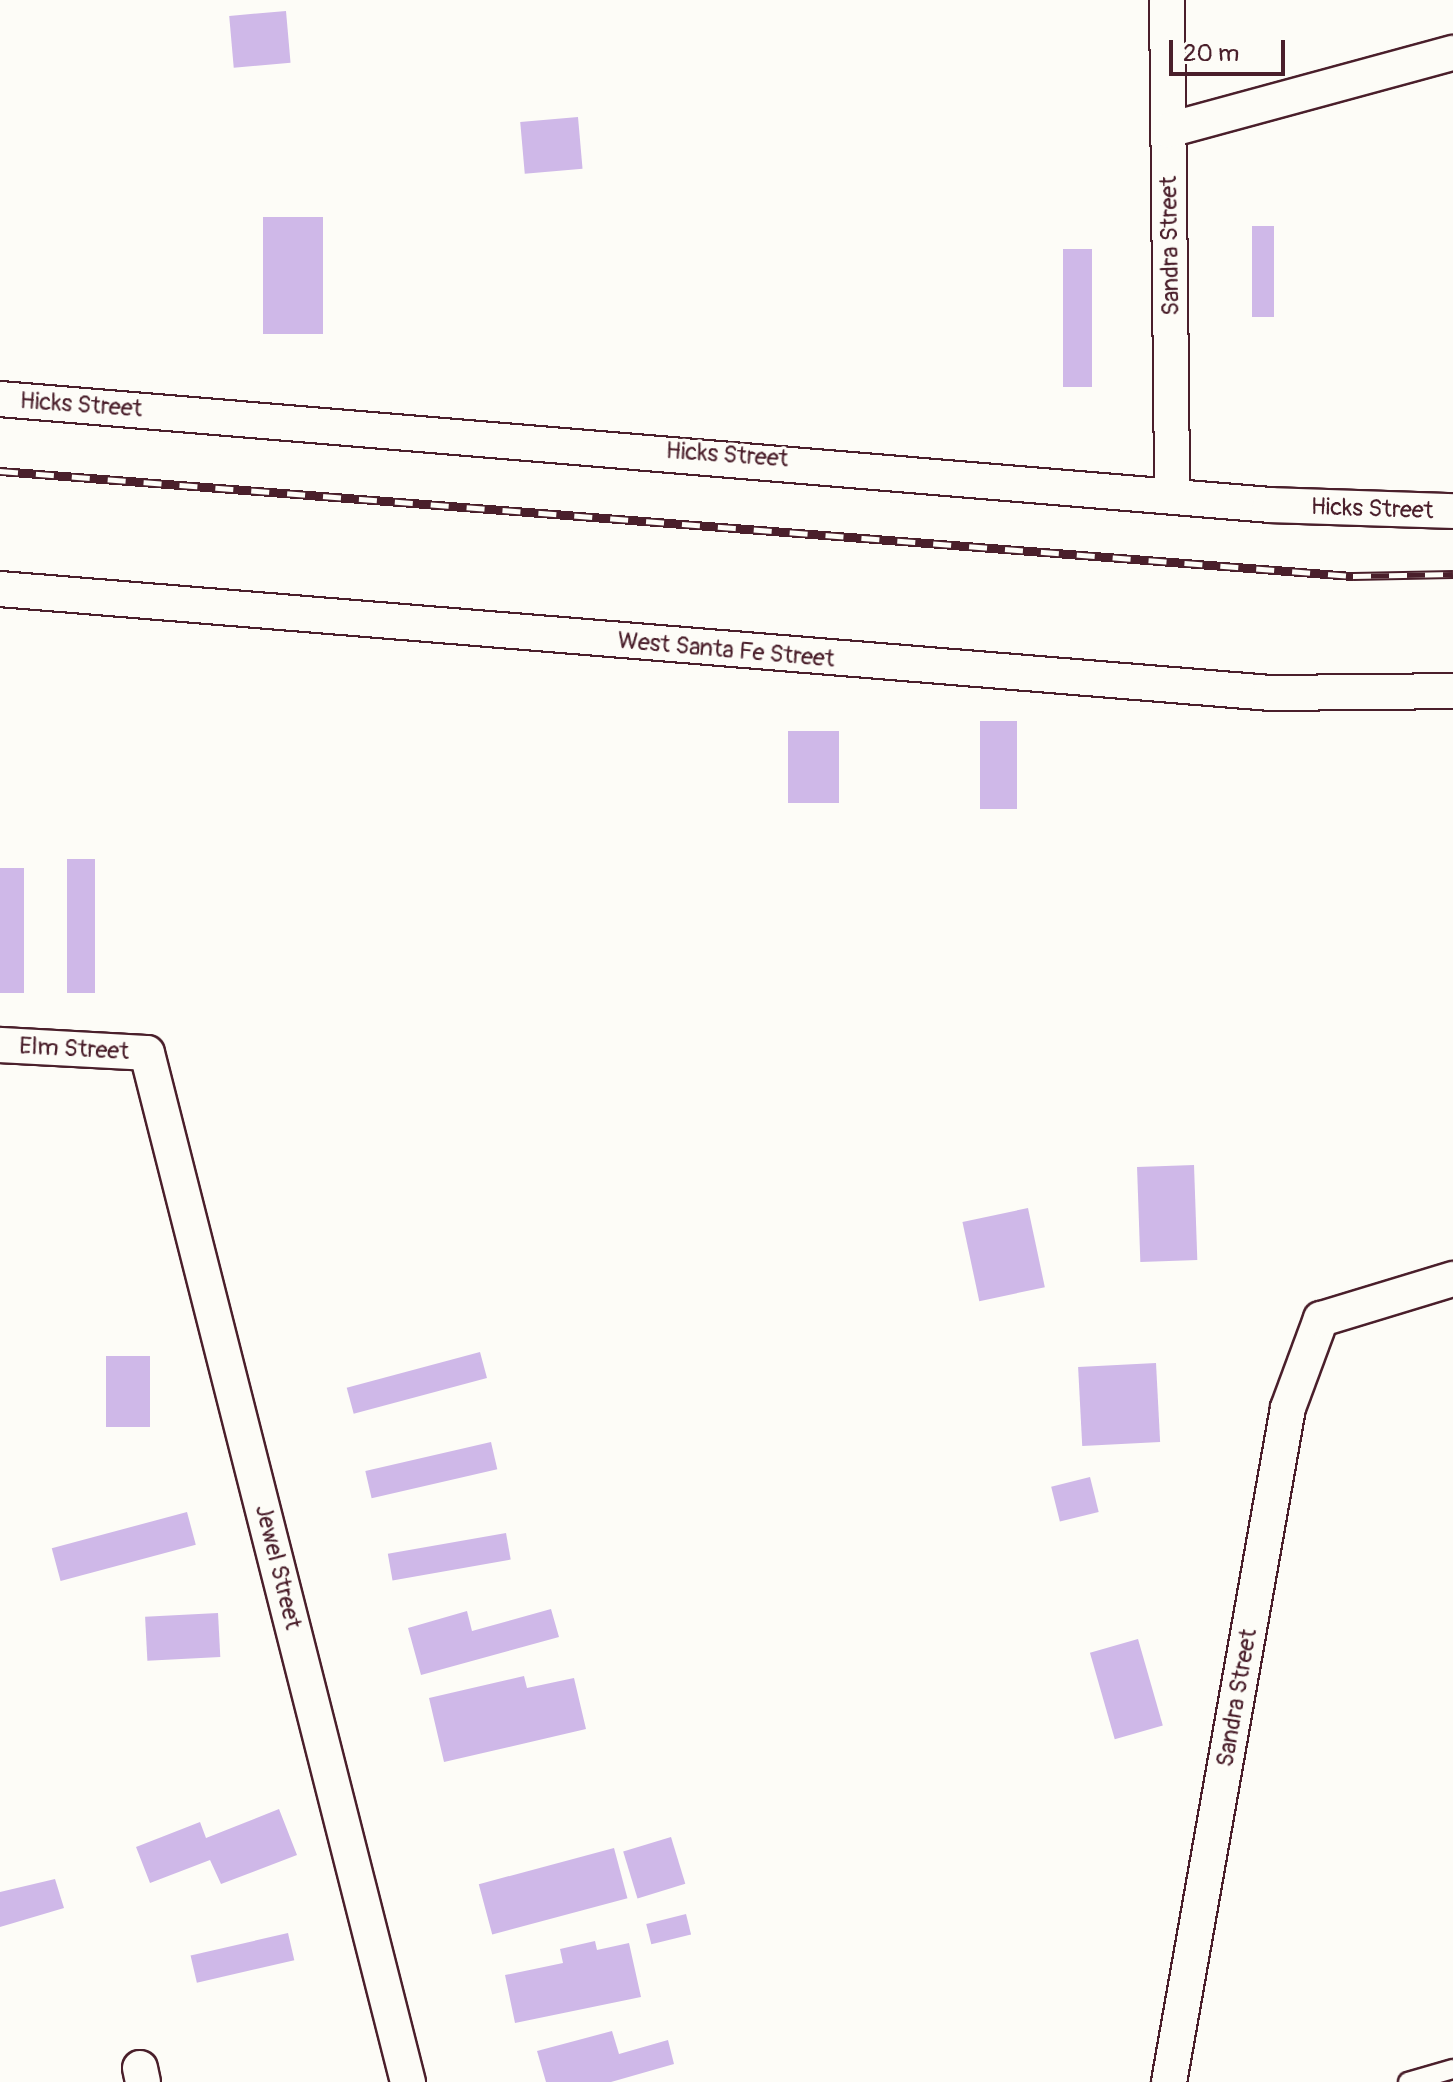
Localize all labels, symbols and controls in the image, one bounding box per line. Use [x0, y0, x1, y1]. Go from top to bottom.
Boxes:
scale bar [1173, 24, 1289, 74]
text: 20 m [1183, 39, 1239, 68]
street label: Sandra Street [1154, 176, 1186, 316]
street label: Hicks Street [19, 386, 143, 424]
street label: Hicks Street [665, 436, 789, 474]
street label: Hicks Street [1310, 492, 1434, 526]
street label: West Santa Fe Street [616, 626, 836, 674]
street label: Elm Street [18, 1032, 130, 1066]
street label: Jewel Street [249, 1502, 307, 1632]
street label: Sandra Street [1211, 1627, 1263, 1769]

